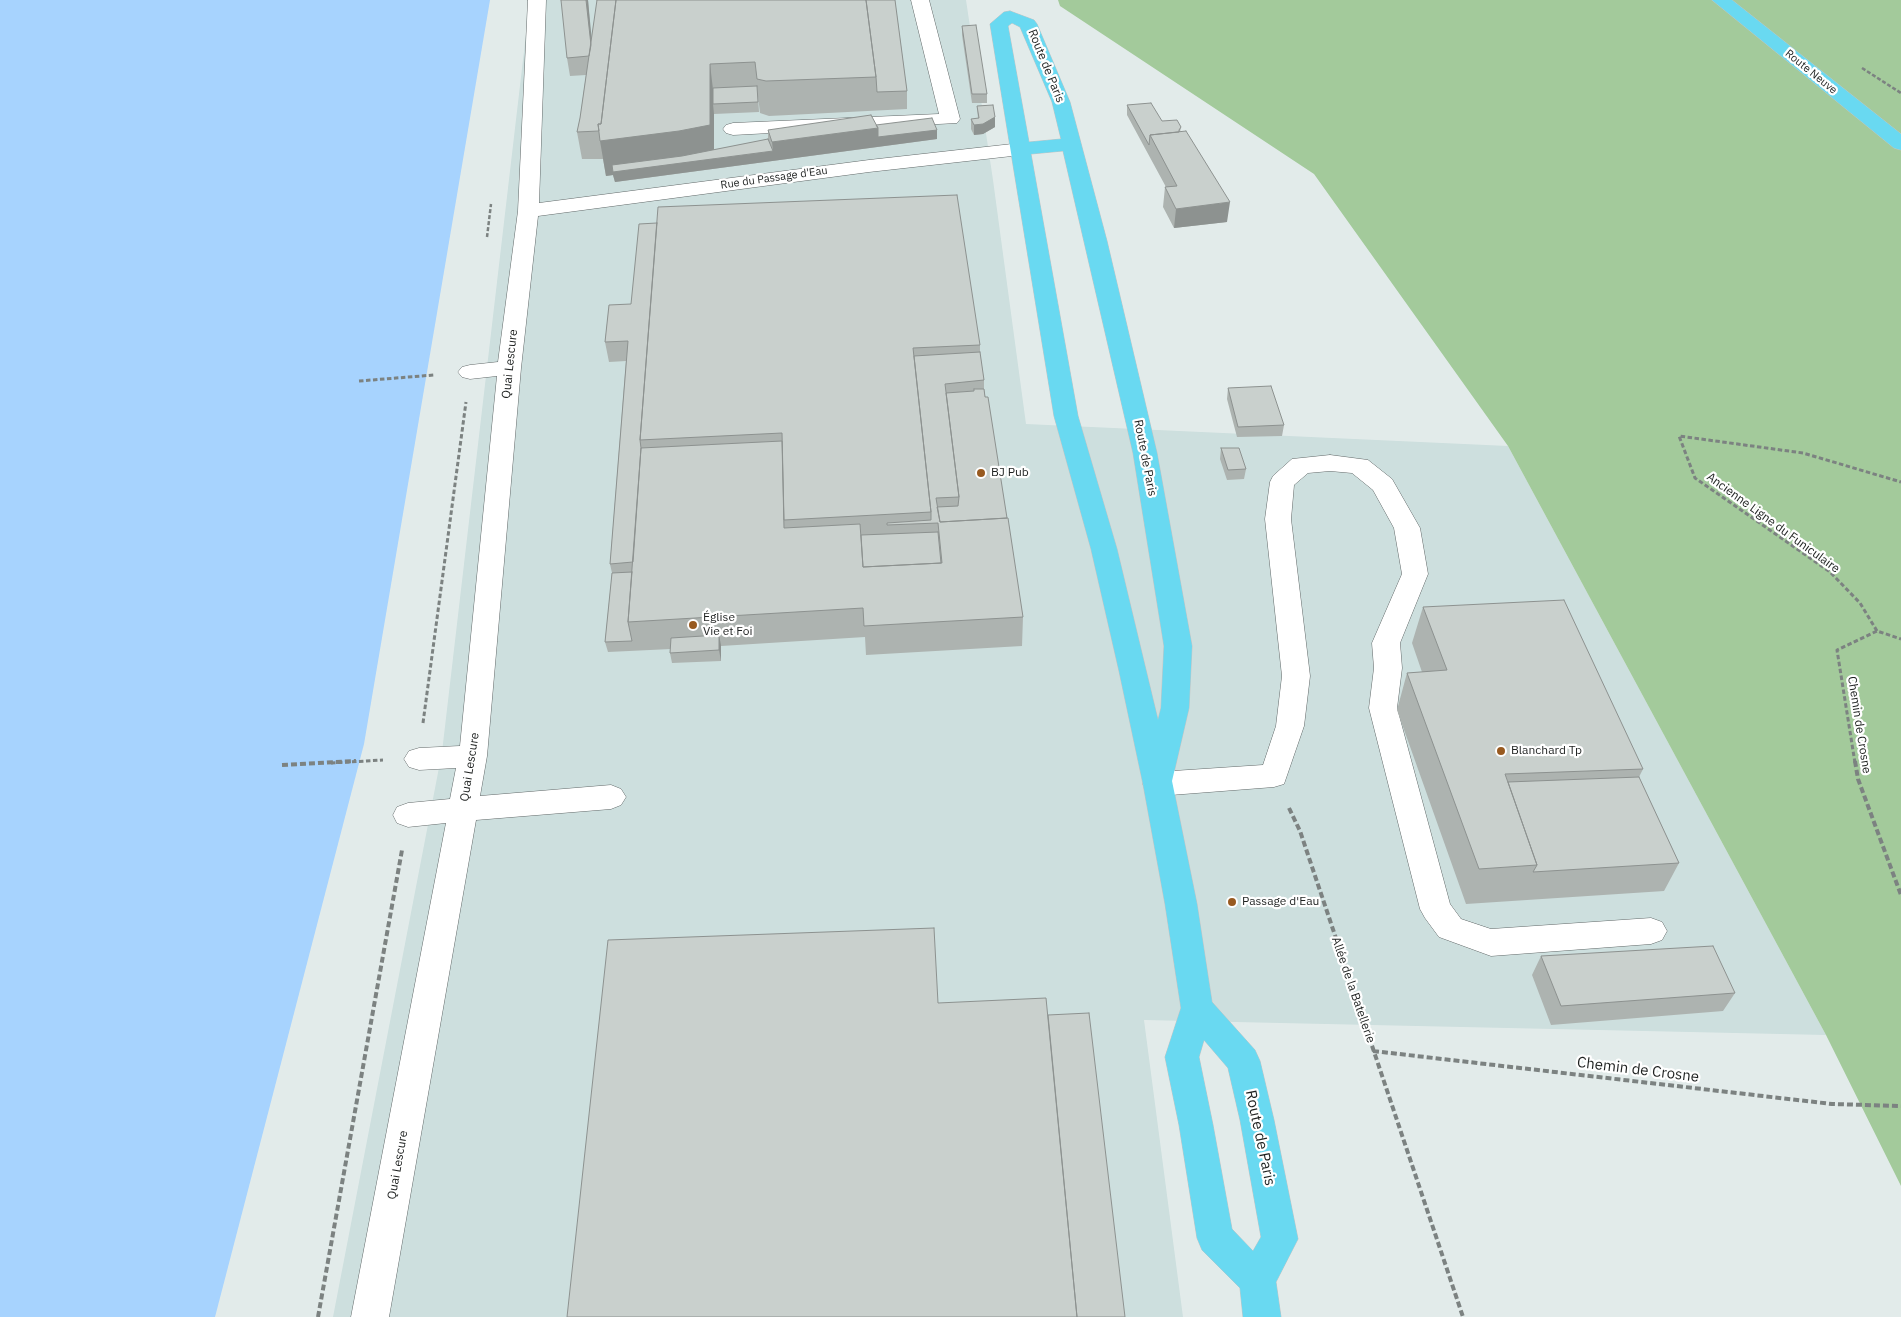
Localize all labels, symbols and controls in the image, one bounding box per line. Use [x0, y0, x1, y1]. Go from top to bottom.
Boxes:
street label: Route de Paris [1025, 27, 1067, 105]
street label: Route Neuve [1782, 47, 1840, 97]
street label: Rue du Passage d'Eau [720, 164, 828, 192]
street label: Quai Lescure [499, 329, 521, 399]
street label: Route de Paris [1131, 418, 1159, 498]
place label: BJ Pub [991, 466, 1029, 480]
marker: BJ Pub [975, 467, 987, 479]
street label: Ancienne Ligne du Funiculaire [1704, 470, 1842, 576]
place label: Église Vie et Foi [703, 611, 752, 639]
marker: Église Vie et Foi [687, 619, 699, 631]
street label: Chemin de Crosne [1844, 675, 1874, 775]
street label: Quai Lescure [457, 731, 483, 803]
place label: Blanchard Tp [1511, 744, 1582, 758]
marker: Blanchard Tp [1495, 745, 1507, 757]
place label: Passage d'Eau [1242, 895, 1319, 909]
marker: Passage d'Eau [1226, 896, 1238, 908]
street label: Allée de la Batellerie [1328, 935, 1378, 1045]
street label: Chemin de Crosne [1576, 1054, 1700, 1086]
street label: Route de Paris [1241, 1089, 1279, 1187]
street label: Quai Lescure [385, 1129, 411, 1201]

